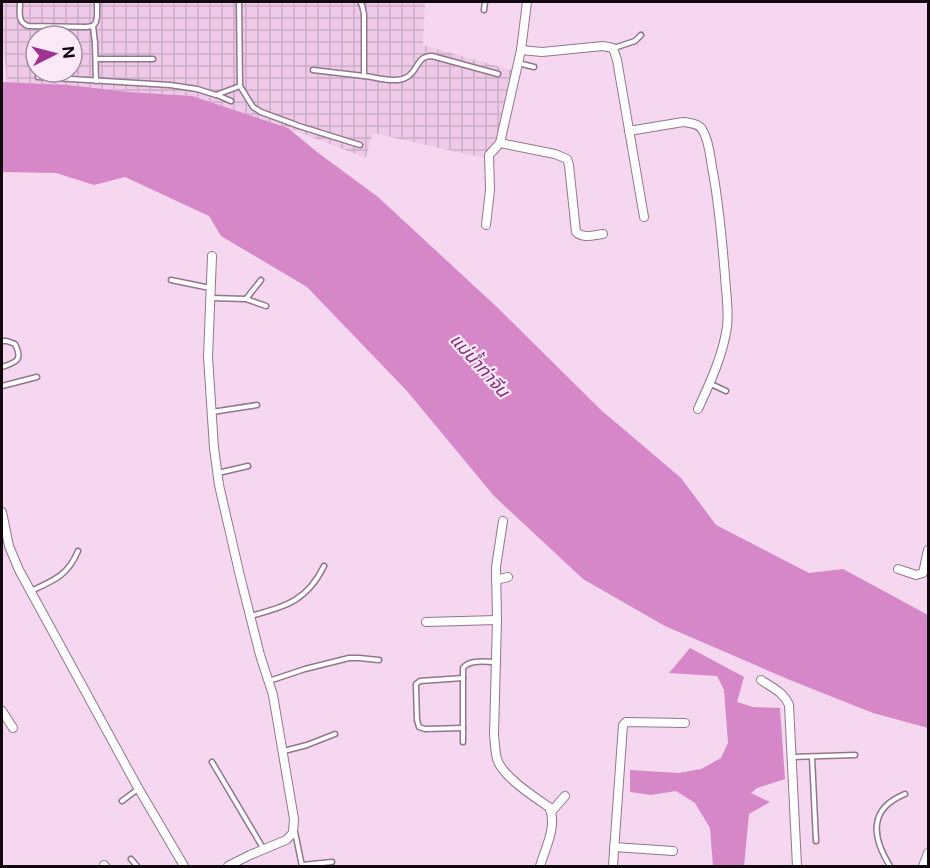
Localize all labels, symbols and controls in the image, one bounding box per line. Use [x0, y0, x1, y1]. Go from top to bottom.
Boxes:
north arrow [24, 24, 84, 84]
text: N [58, 45, 79, 60]
water label: แม่น้ำท่าจีน [446, 327, 516, 402]

